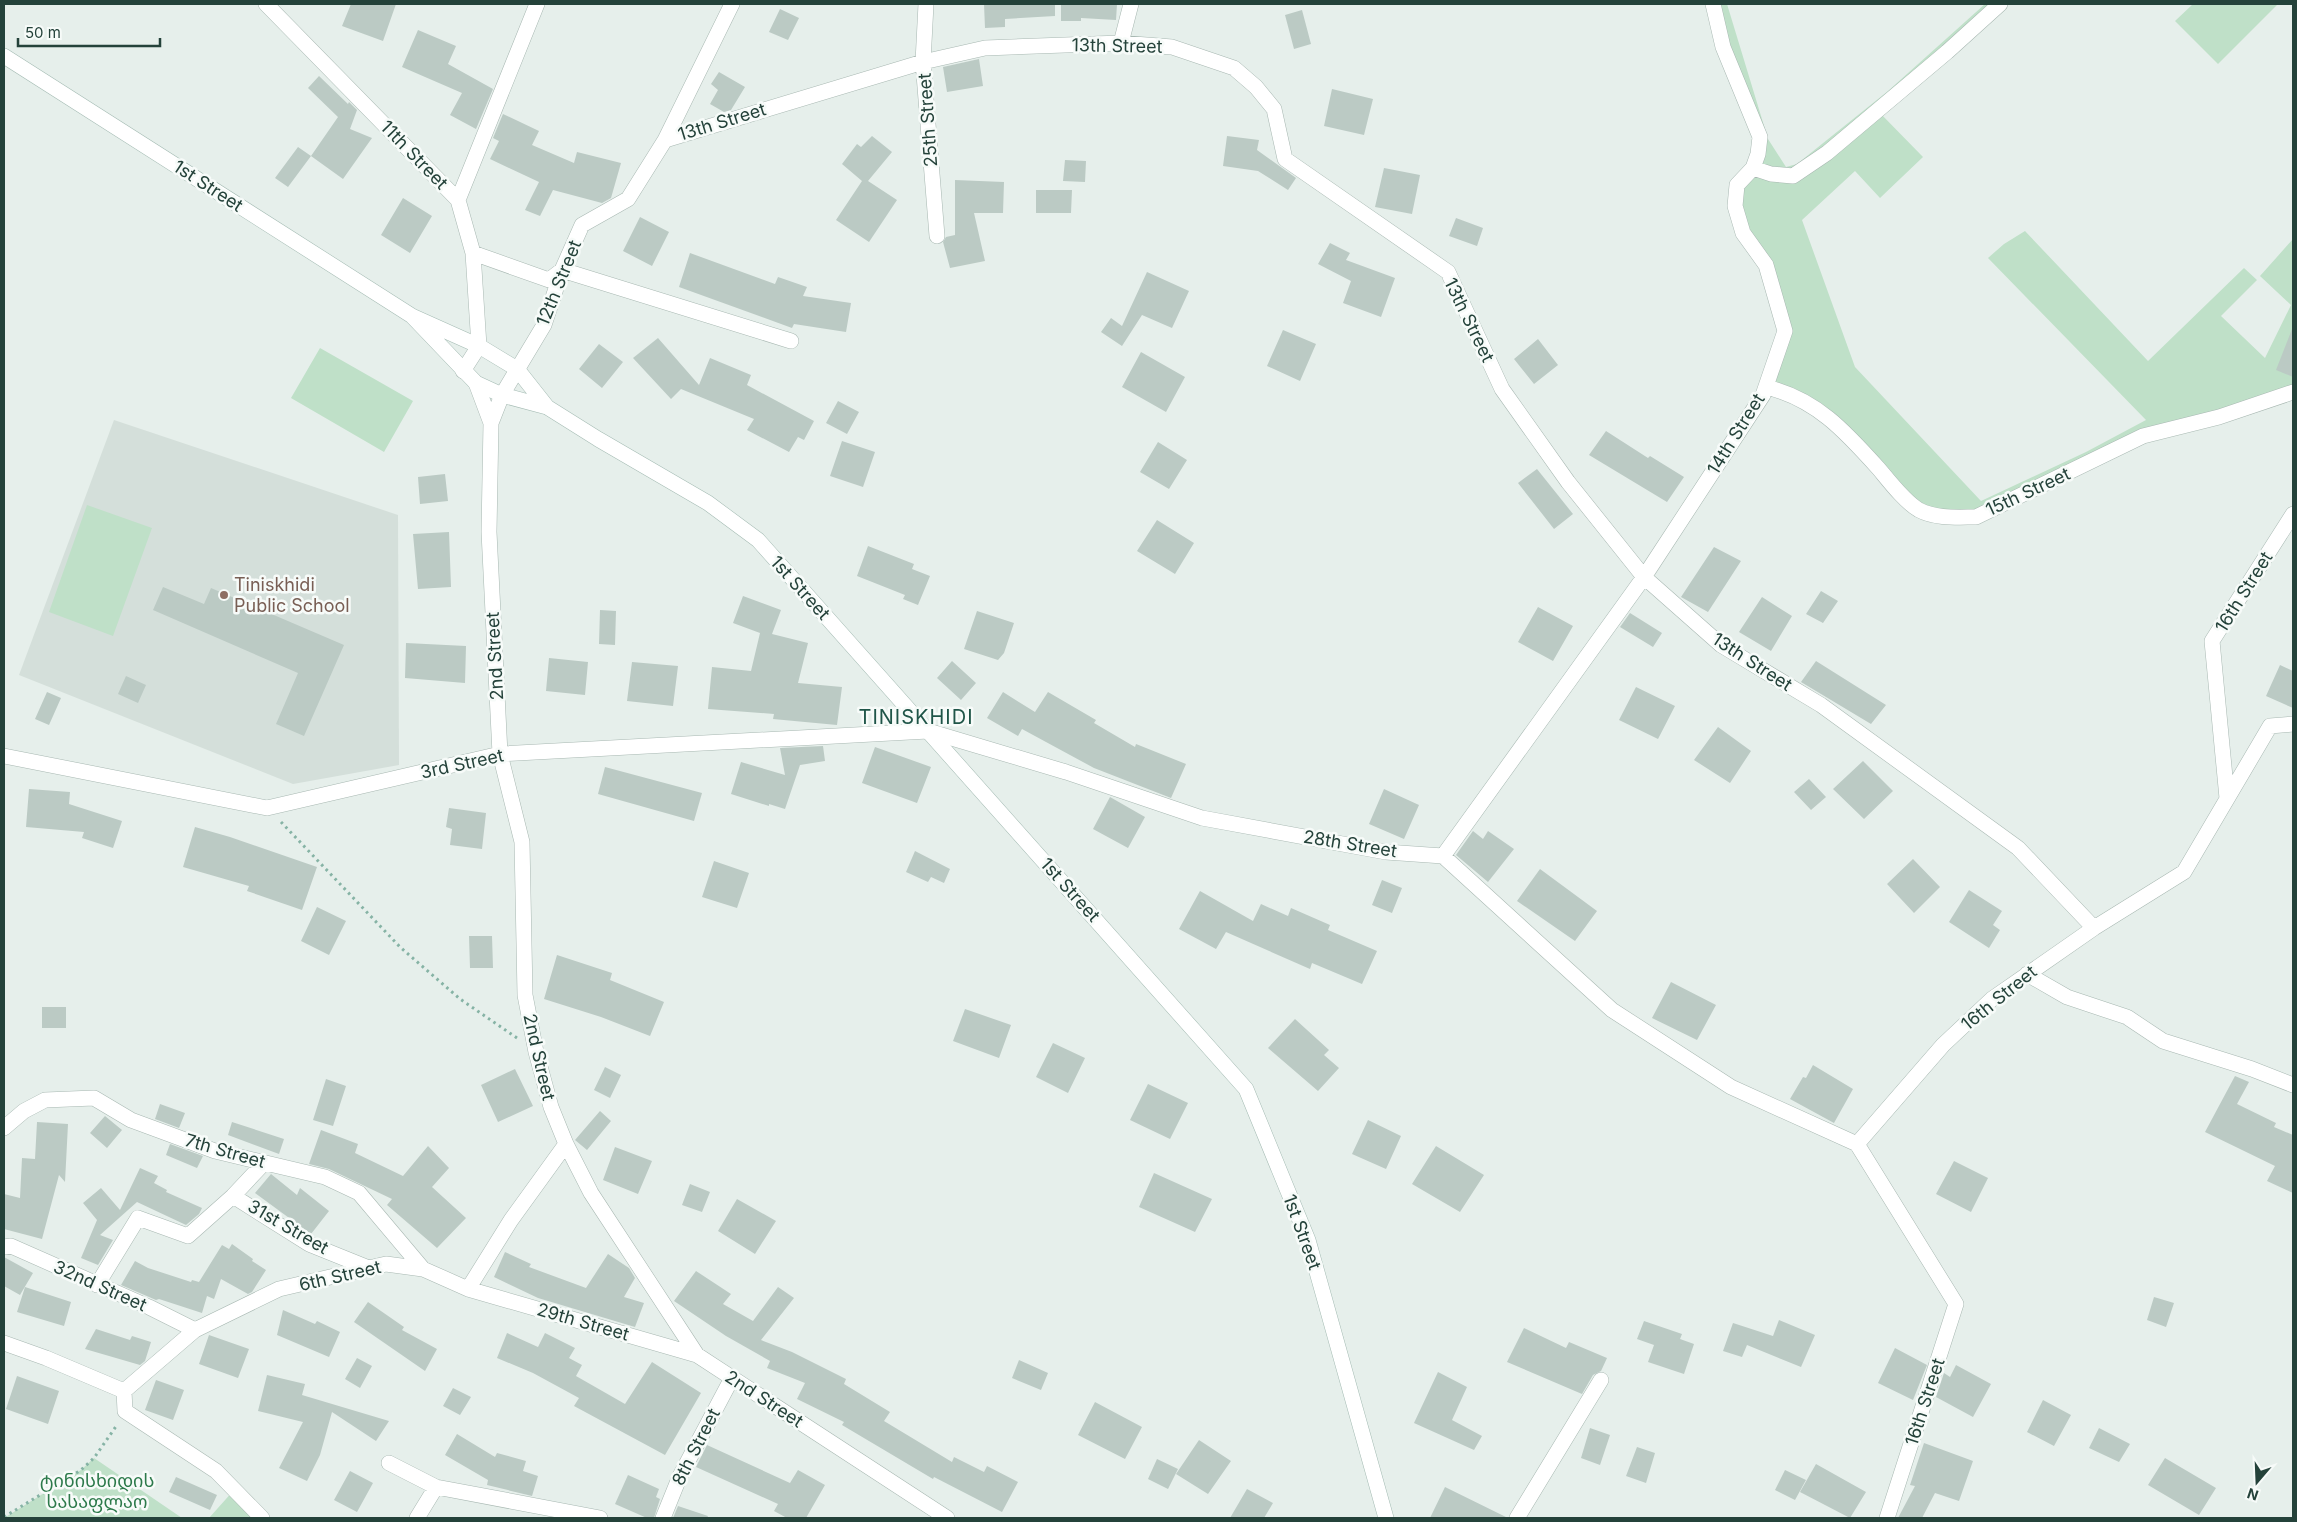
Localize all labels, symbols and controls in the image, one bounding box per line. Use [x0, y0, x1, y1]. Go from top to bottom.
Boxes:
scale bar [18, 15, 160, 47]
text: 50 m [25, 23, 61, 42]
street label: 13th Street [1071, 34, 1163, 57]
street label: 25th Street [914, 72, 941, 168]
street label: 13th Street [675, 98, 768, 145]
street label: 11th Street [376, 116, 452, 193]
street label: 1st Street [170, 155, 247, 216]
street label: 12th Street [532, 237, 585, 329]
street label: 13th Street [1440, 274, 1499, 365]
street label: 14th Street [1702, 389, 1769, 478]
street label: 15th Street [1982, 463, 2073, 520]
street label: 16th Street [2211, 548, 2277, 636]
street label: 1st Street [766, 551, 835, 624]
place label: Tiniskhidi Public School [234, 574, 350, 616]
marker: Tiniskhidi Public School [218, 589, 230, 601]
street label: 2nd Street [482, 611, 507, 701]
street label: 13th Street [1708, 628, 1796, 695]
district label: TINISKHIDI [858, 705, 974, 729]
street label: 3rd Street [418, 744, 505, 783]
street label: 28th Street [1302, 826, 1398, 861]
street label: 1st Street [1036, 853, 1105, 926]
street label: 16th Street [1957, 961, 2041, 1034]
street label: 2nd Street [519, 1011, 560, 1102]
street label: 7th Street [183, 1129, 268, 1172]
street label: 1st Street [1279, 1191, 1326, 1272]
street label: 31st Street [244, 1195, 332, 1258]
street label: 32nd Street [50, 1256, 150, 1315]
street label: 6th Street [297, 1256, 383, 1295]
street label: 29th Street [535, 1298, 632, 1345]
street label: 16th Street [1900, 1355, 1949, 1448]
street label: 2nd Street [721, 1366, 807, 1432]
street label: 8th Street [667, 1405, 724, 1489]
north arrow [2232, 1457, 2282, 1507]
park label: ტინისხიდის სასაფლაო [40, 1470, 154, 1513]
text: N [2245, 1485, 2260, 1505]

